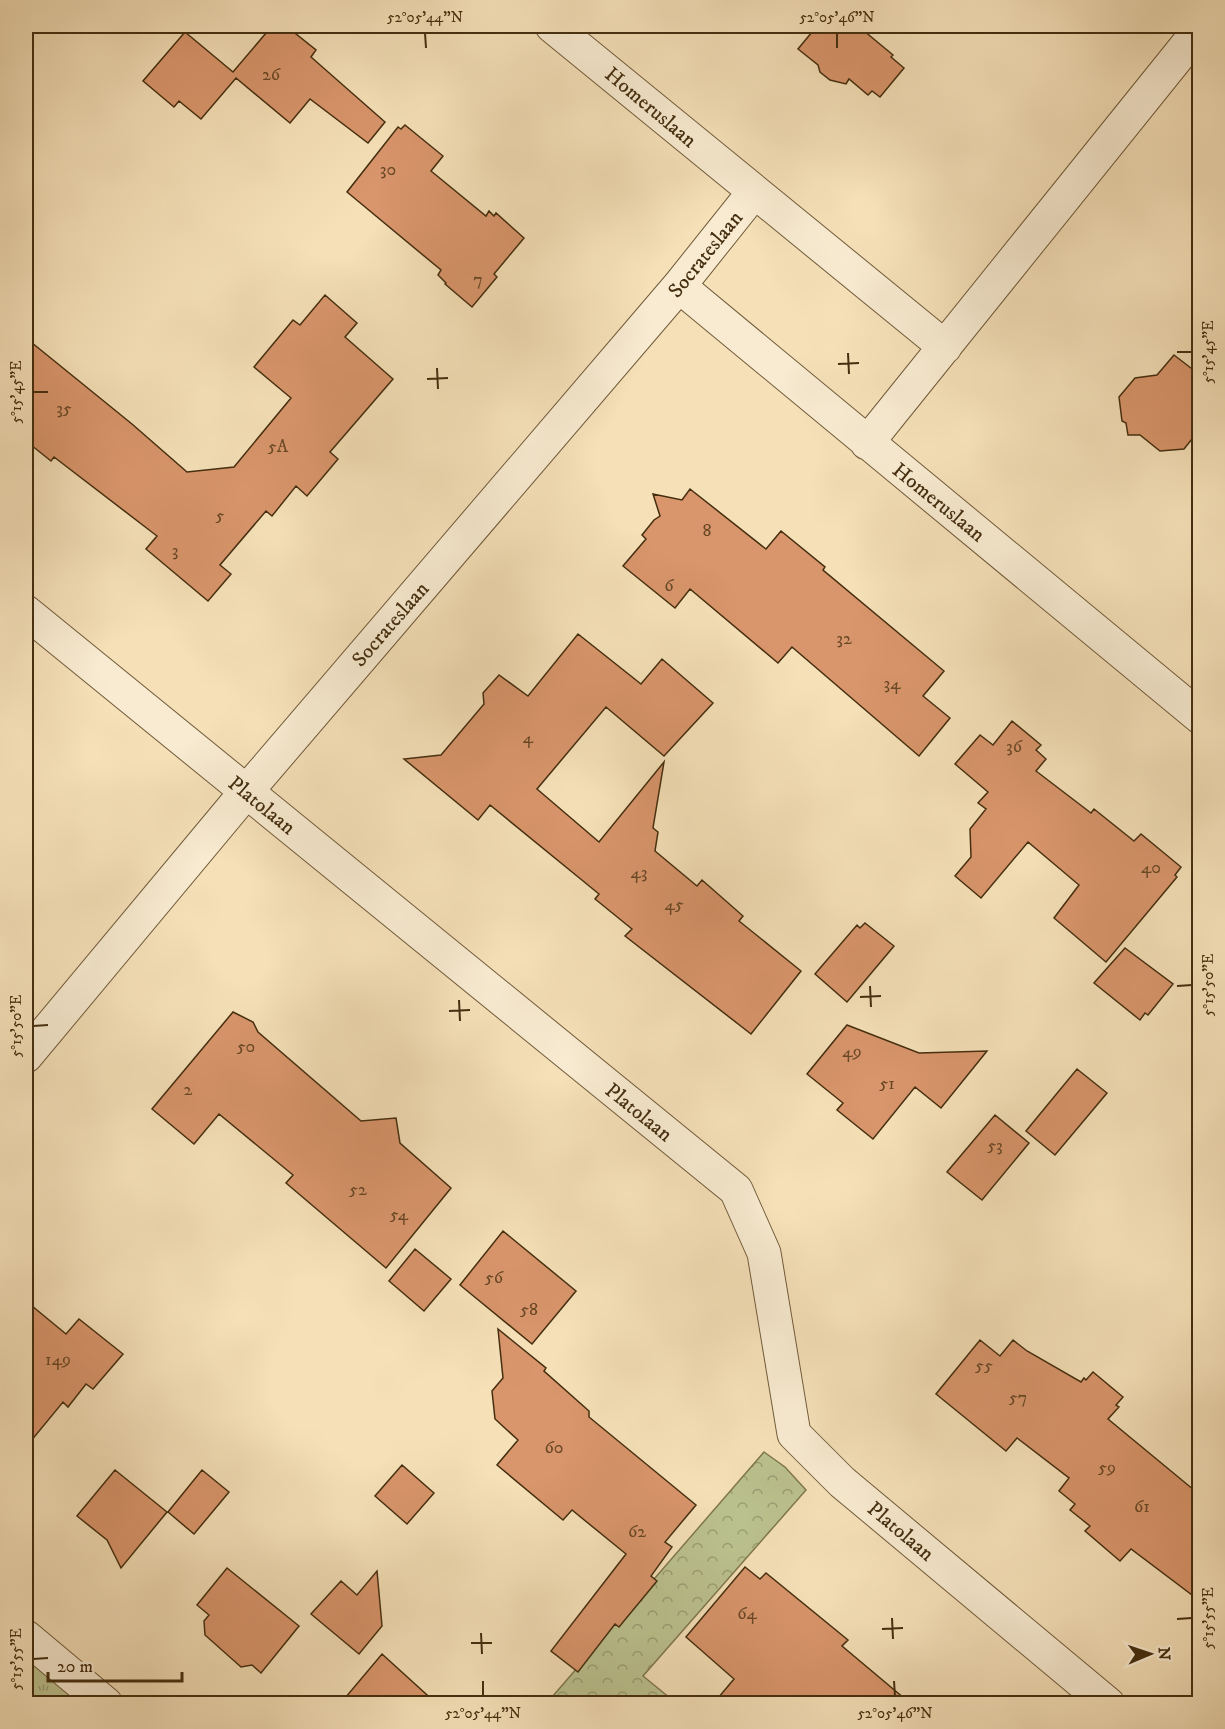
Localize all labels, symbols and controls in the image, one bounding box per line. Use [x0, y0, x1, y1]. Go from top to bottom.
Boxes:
text: 52°05'44"N [387, 8, 463, 27]
text: 52°05'46"N [799, 8, 875, 27]
street label: Homeruslaan [599, 62, 702, 154]
house number: 26 [262, 64, 281, 86]
house number: 30 [380, 159, 396, 181]
street label: Socrateslaan [663, 206, 749, 303]
house number: 7 [473, 269, 483, 291]
text: 5°15'45"E [1199, 320, 1218, 384]
text: 5°15'45"E [7, 360, 26, 424]
house number: 35 [56, 398, 72, 420]
house number: 5A [268, 436, 289, 458]
street label: Homeruslaan [887, 457, 990, 548]
house number: 5 [216, 505, 225, 527]
house number: 8 [702, 520, 712, 542]
house number: 3 [172, 540, 178, 562]
house number: 6 [664, 575, 674, 597]
street label: Socrateslaan [347, 577, 435, 673]
house number: 32 [836, 628, 852, 650]
house number: 34 [883, 673, 901, 695]
house number: 4 [523, 727, 534, 749]
house number: 36 [1006, 736, 1023, 758]
street label: Platolaan [222, 771, 300, 841]
house number: 40 [1141, 857, 1161, 879]
house number: 43 [630, 862, 648, 884]
house number: 45 [664, 894, 684, 916]
text: 5°15'50"E [1199, 953, 1218, 1016]
text: 5°15'50"E [7, 994, 26, 1057]
house number: 50 [237, 1036, 255, 1058]
house number: 49 [842, 1041, 862, 1063]
house number: 51 [879, 1073, 895, 1095]
street label: Platolaan [599, 1078, 677, 1148]
house number: 2 [184, 1079, 193, 1101]
house number: 53 [987, 1135, 1003, 1157]
house number: 52 [349, 1179, 367, 1201]
house number: 54 [390, 1204, 409, 1226]
house number: 56 [485, 1267, 504, 1289]
house number: 58 [520, 1299, 538, 1321]
house number: 149 [45, 1349, 71, 1371]
house number: 55 [975, 1355, 993, 1377]
house number: 57 [1009, 1387, 1027, 1409]
house number: 60 [544, 1437, 564, 1459]
house number: 59 [1098, 1457, 1116, 1479]
street label: Platolaan [862, 1496, 939, 1567]
house number: 61 [1134, 1496, 1150, 1518]
house number: 62 [628, 1521, 646, 1543]
text: 5°15'55"E [1199, 1587, 1218, 1649]
house number: 64 [737, 1603, 758, 1625]
north arrow [1120, 1624, 1180, 1684]
text: 5°15'55"E [7, 1628, 26, 1690]
scale bar [48, 1645, 182, 1683]
text: N [1154, 1647, 1174, 1660]
text: 20 m [57, 1656, 93, 1678]
text: 52°05'44"N [445, 1704, 521, 1723]
text: 52°05'46"N [857, 1704, 933, 1723]

